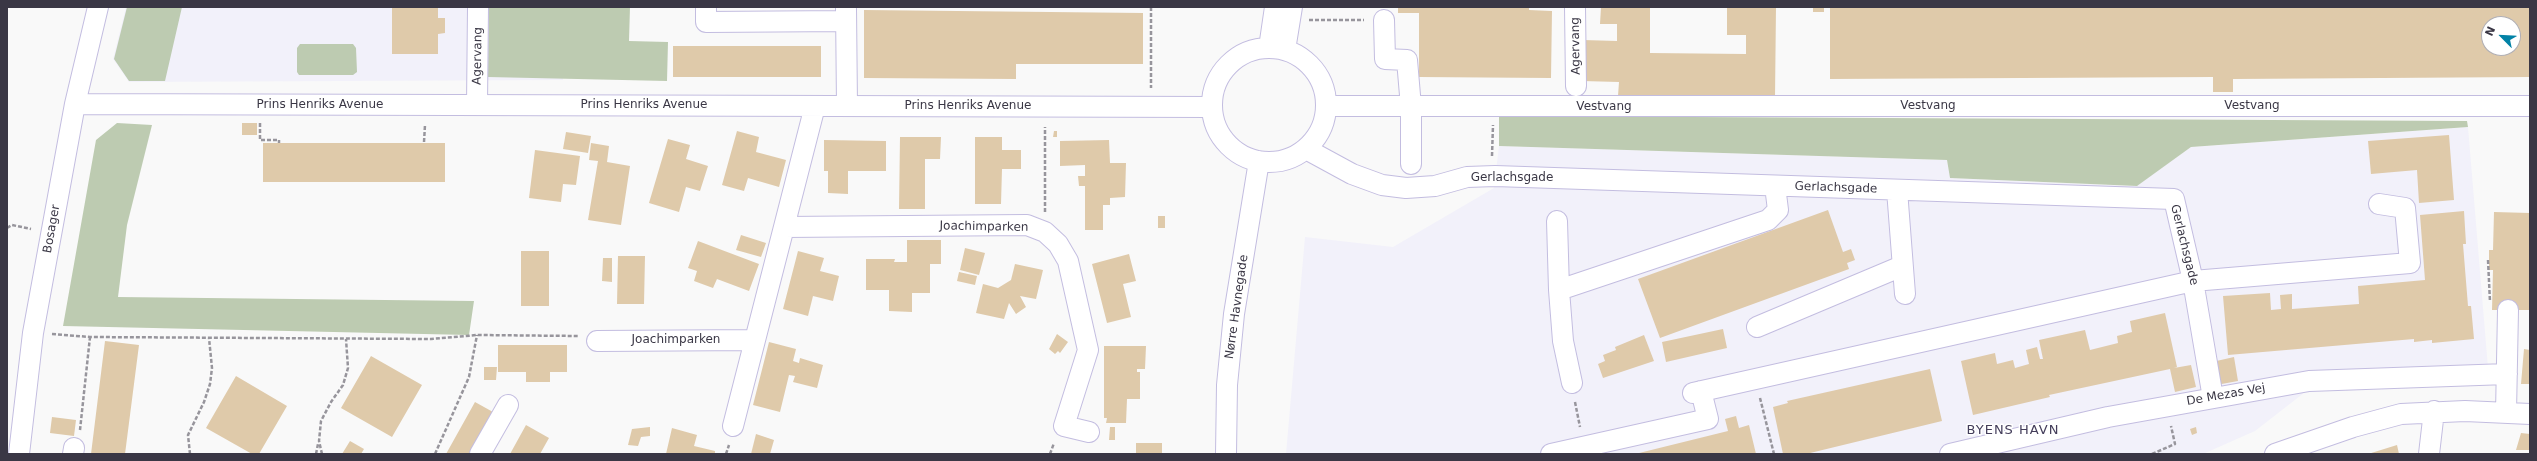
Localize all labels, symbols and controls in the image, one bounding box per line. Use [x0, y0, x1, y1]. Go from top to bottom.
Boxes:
north arrow [2481, 16, 2521, 56]
street label: Agervang [1568, 17, 1584, 75]
text: N [2483, 24, 2498, 38]
street label: Agervang [470, 27, 486, 85]
street label: Prins Henriks Avenue [257, 98, 383, 112]
street label: Prins Henriks Avenue [581, 98, 707, 112]
street label: Prins Henriks Avenue [905, 99, 1031, 113]
street label: Vestvang [1900, 99, 1956, 113]
street label: Vestvang [2224, 99, 2280, 113]
street label: Vestvang [1576, 100, 1632, 114]
street label: Gerlachsgade [1471, 171, 1553, 185]
street label: Gerlachsgade [1794, 179, 1878, 197]
street label: Gerlachsgade [2167, 203, 2201, 287]
street label: Bosager [41, 204, 63, 254]
street label: Joachimparken [939, 219, 1029, 235]
street label: Nørre Havnegade [1223, 254, 1251, 360]
street label: Joachimparken [632, 333, 720, 347]
street label: De Mezas Vej [2185, 381, 2267, 409]
district label: BYENS HAVN [1967, 423, 2059, 439]

